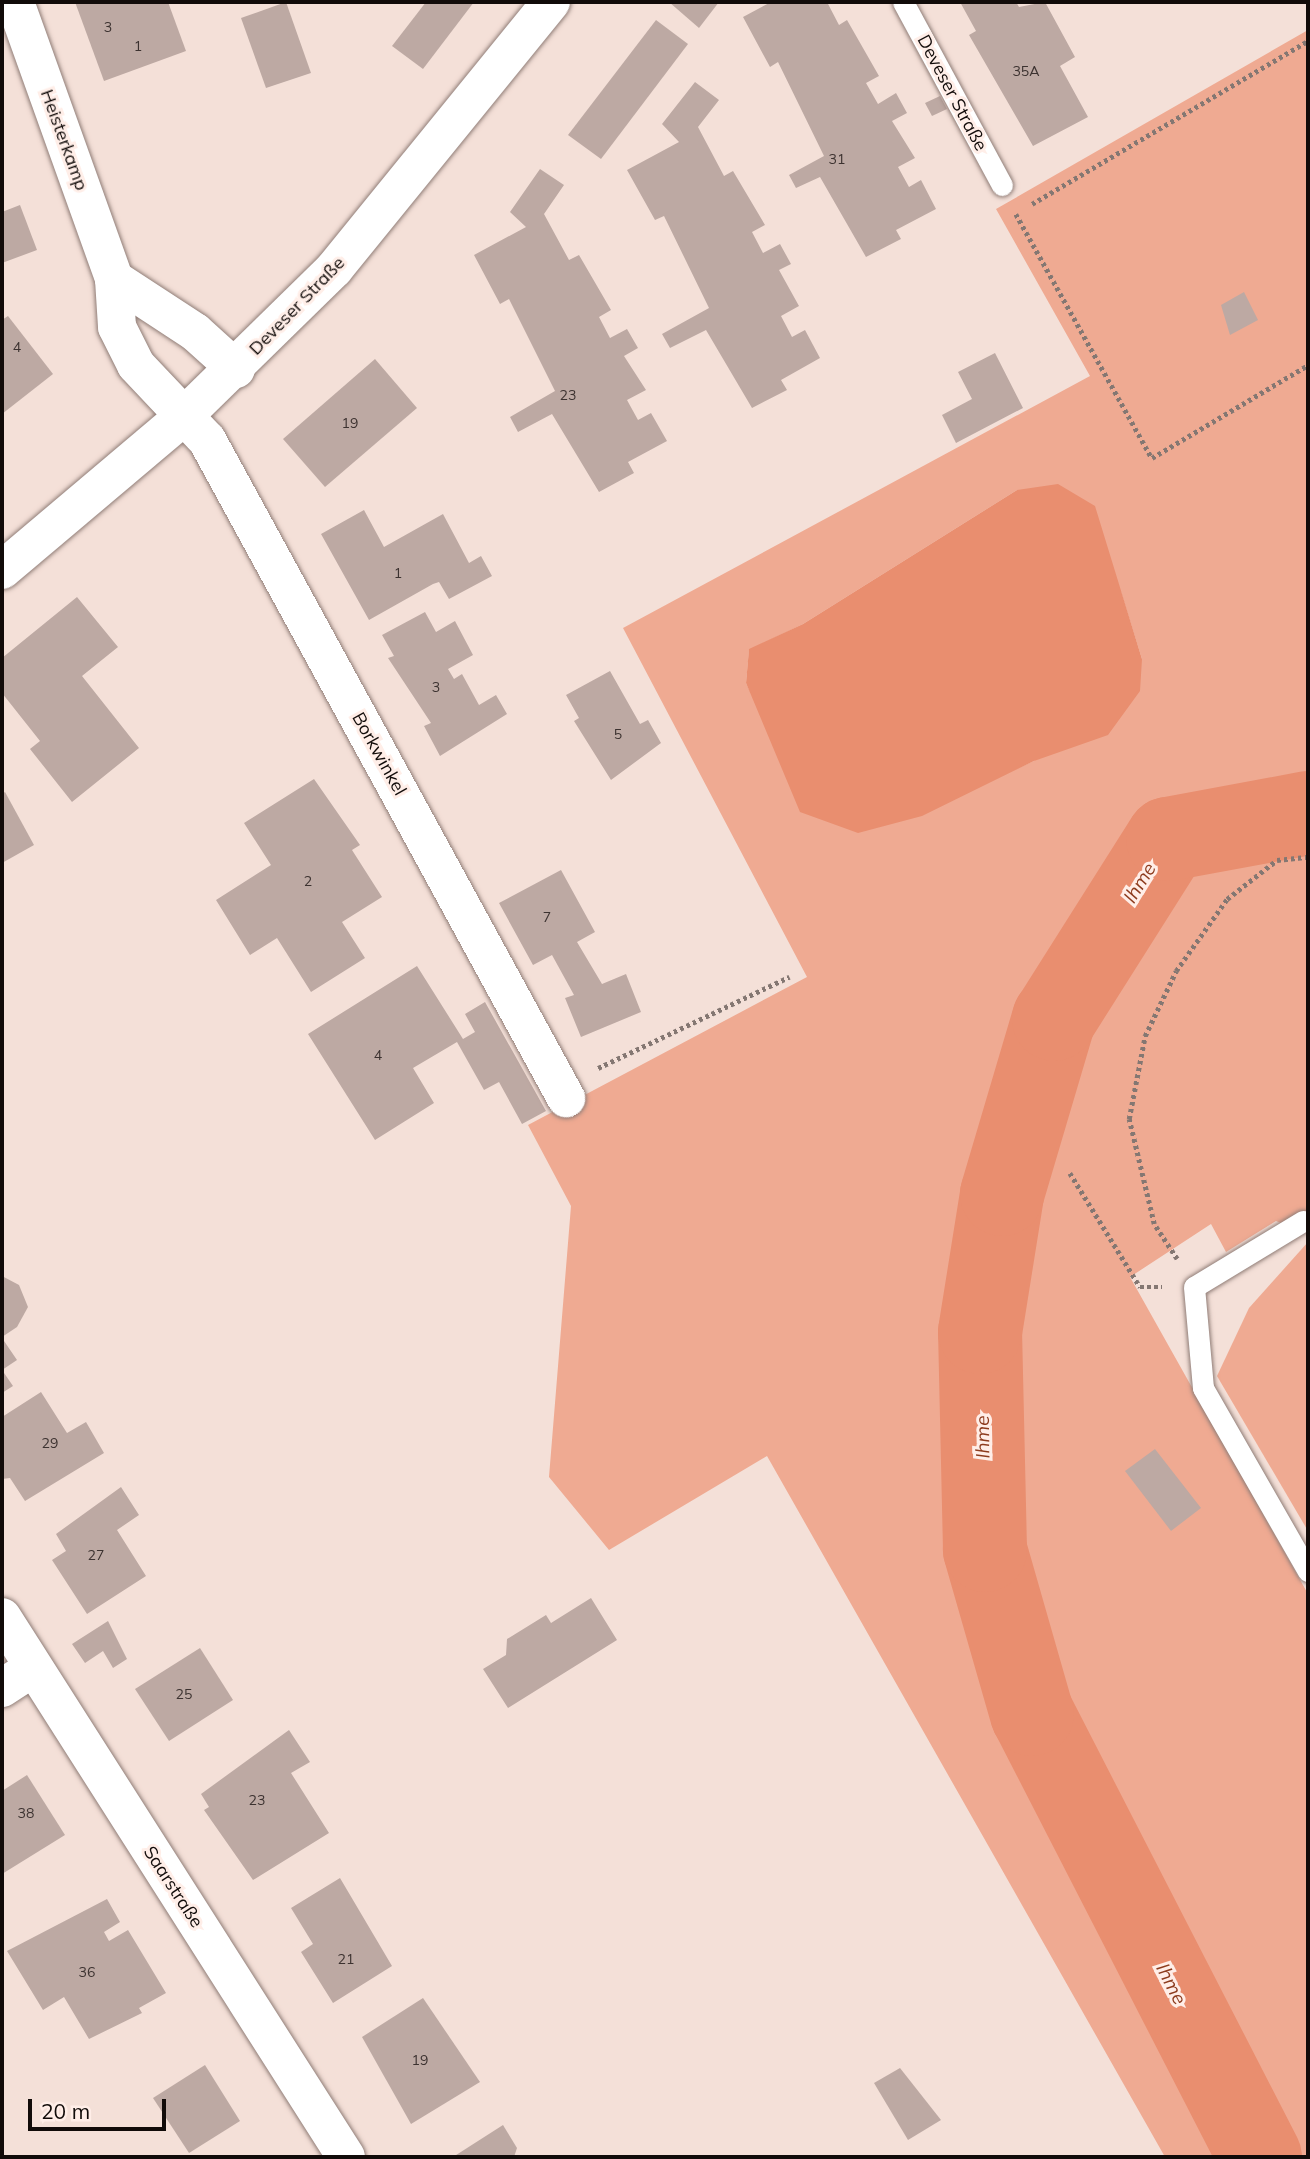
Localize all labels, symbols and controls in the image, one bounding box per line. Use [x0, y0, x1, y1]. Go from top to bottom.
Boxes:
house number: 3 [104, 19, 112, 35]
street label: Deveser Straße [912, 31, 992, 155]
house number: 1 [134, 38, 142, 54]
house number: 35A [1012, 63, 1040, 79]
street label: Heisterkamp [36, 87, 92, 193]
house number: 31 [829, 151, 845, 167]
street label: Deveser Straße [245, 252, 349, 360]
house number: 4 [13, 339, 21, 355]
house number: 23 [560, 387, 576, 403]
house number: 19 [342, 415, 358, 431]
house number: 1 [394, 565, 402, 581]
house number: 3 [432, 679, 440, 695]
street label: Borkwinkel [347, 709, 411, 799]
house number: 5 [614, 726, 622, 742]
water label: Ihme [1119, 859, 1161, 907]
house number: 2 [304, 873, 312, 889]
house number: 7 [543, 909, 551, 925]
house number: 4 [374, 1047, 382, 1063]
water label: Ihme [971, 1415, 995, 1459]
house number: 29 [42, 1435, 58, 1451]
house number: 27 [88, 1547, 104, 1563]
house number: 25 [176, 1686, 192, 1702]
house number: 23 [249, 1792, 265, 1808]
house number: 38 [18, 1805, 34, 1821]
street label: Saarstraße [139, 1842, 207, 1932]
house number: 21 [338, 1951, 354, 1967]
water label: Ihme [1151, 1960, 1191, 2008]
house number: 36 [79, 1964, 95, 1980]
house number: 19 [412, 2052, 428, 2068]
scale bar [32, 2086, 170, 2130]
text: 20 m [41, 2098, 90, 2124]

